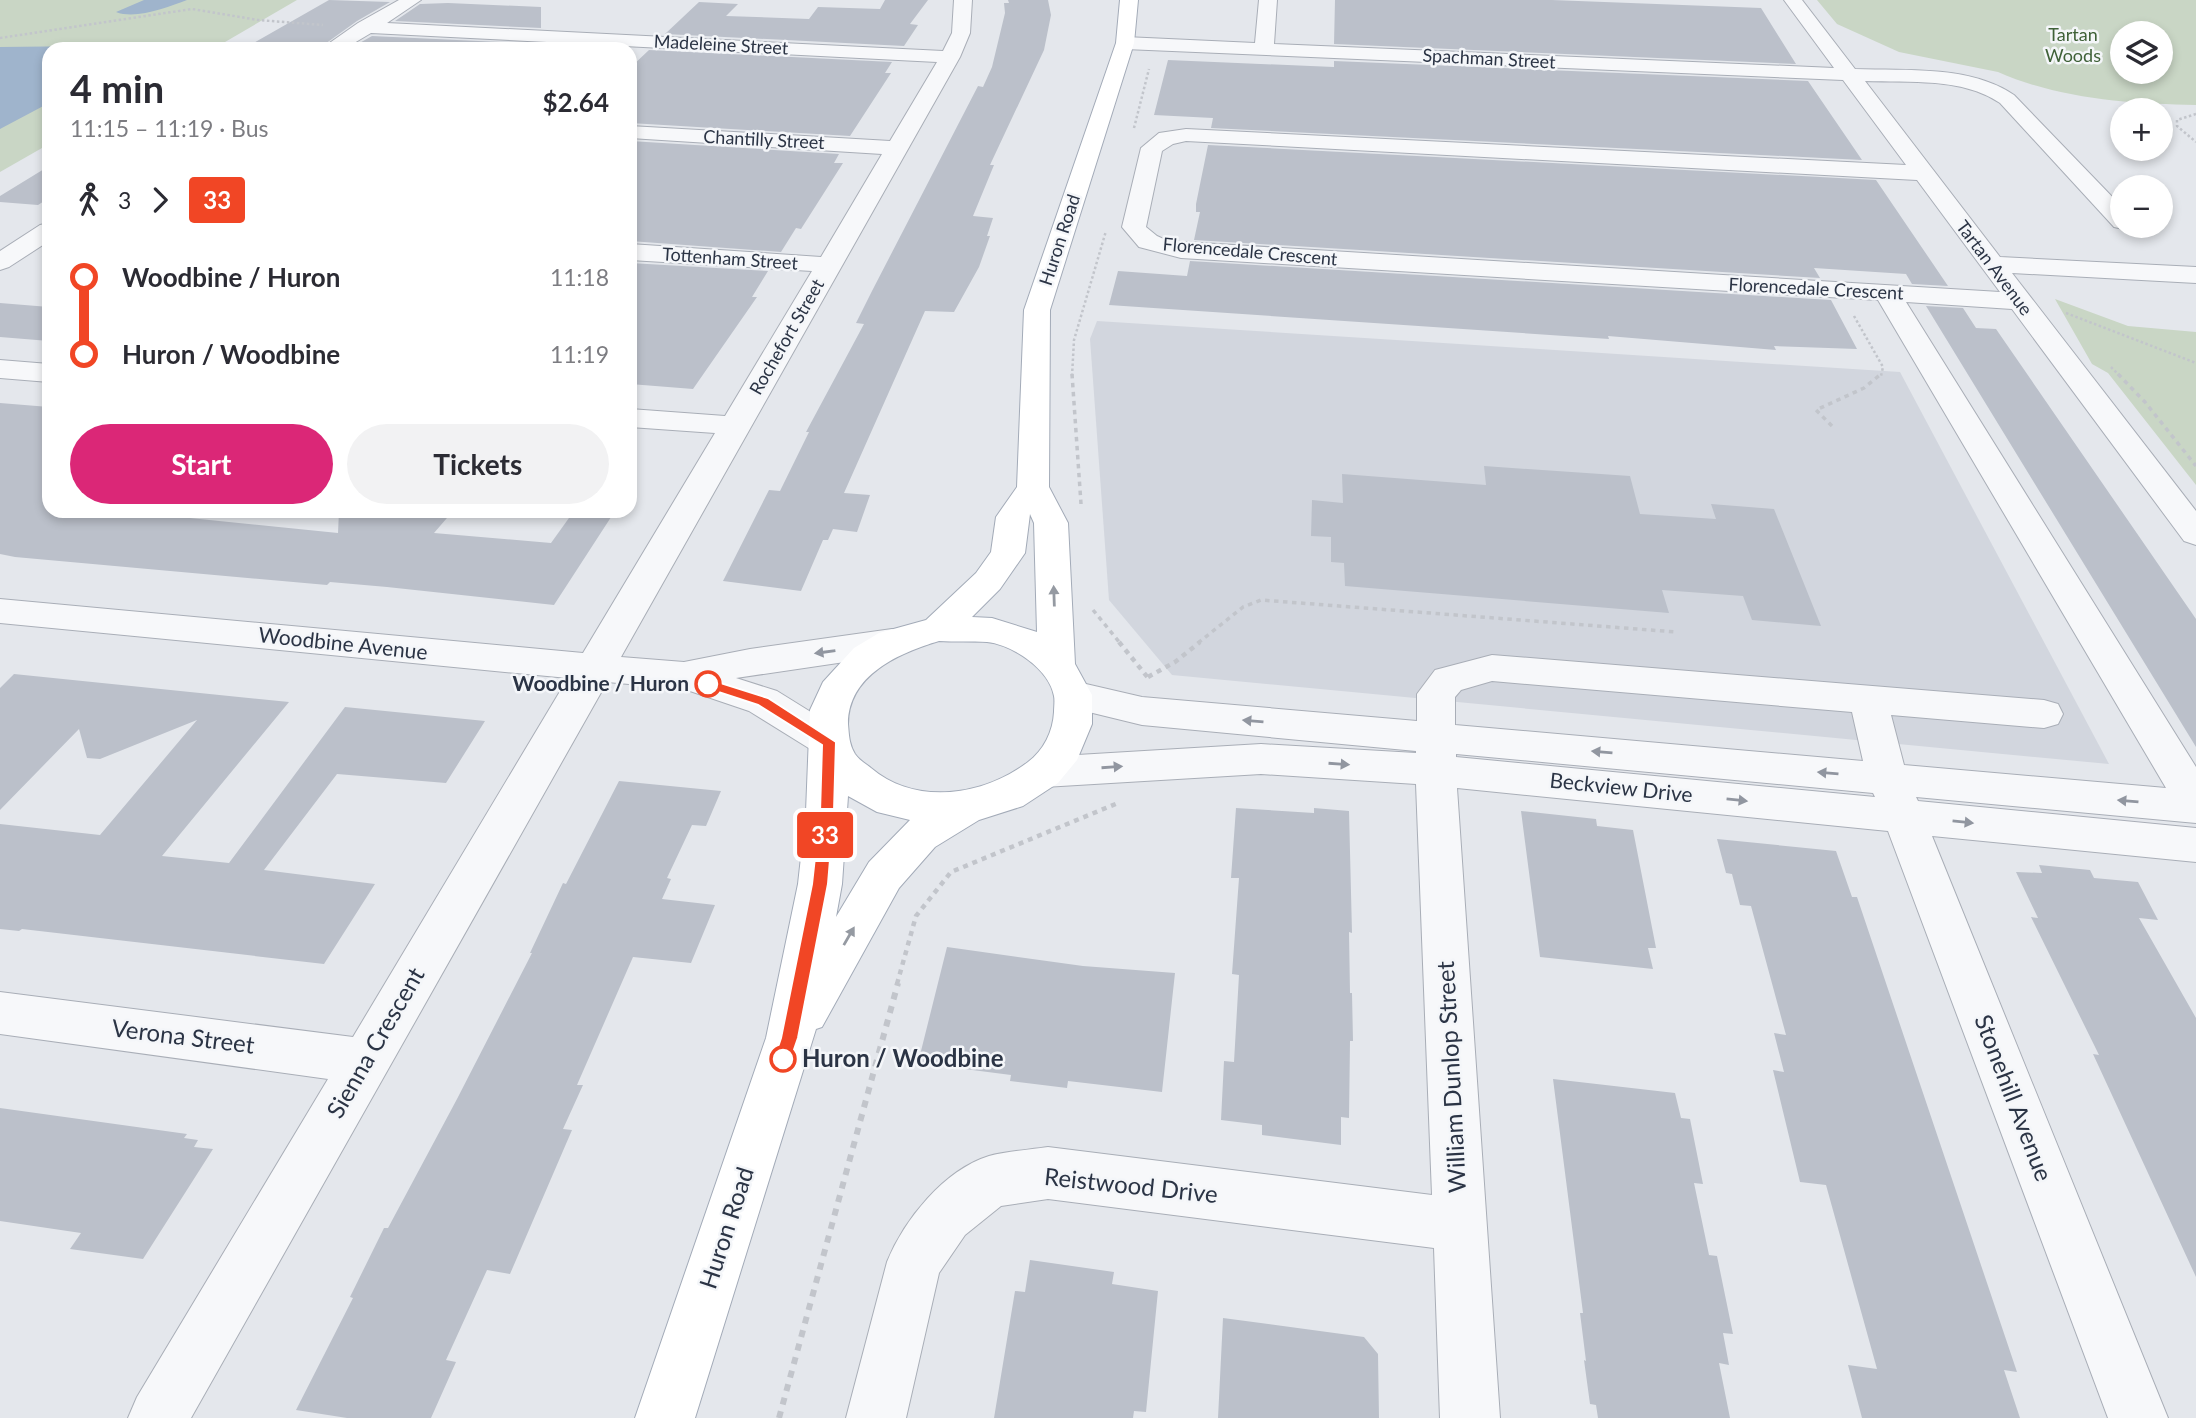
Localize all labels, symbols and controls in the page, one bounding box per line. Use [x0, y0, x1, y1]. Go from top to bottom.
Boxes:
map controls [2110, 21, 2173, 238]
button: layers [2110, 21, 2173, 84]
park label: Tartan Woods [2045, 23, 2101, 66]
street label: Madeleine Street [653, 29, 789, 59]
street label: Spachman Street [1422, 44, 1557, 72]
text: 4 min [70, 65, 164, 111]
text: $2.64 [543, 86, 609, 118]
button: + [2110, 98, 2173, 161]
text: 11:15 – 11:19 · Bus [70, 114, 269, 142]
street label: Chantilly Street [703, 125, 826, 153]
button: − [2110, 175, 2173, 238]
icon: walk [70, 181, 108, 219]
icon: forward [141, 181, 179, 219]
text: 33 [203, 185, 231, 214]
text: 3 [118, 186, 131, 214]
street label: Huron Road [1034, 191, 1084, 288]
street label: Tartan Avenue [1952, 216, 2038, 319]
street label: Florencedale Crescent [1162, 232, 1339, 270]
street label: Tottenham Street [661, 242, 799, 274]
text: Woodbine / Huron [122, 261, 340, 293]
text: 11:18 [550, 263, 609, 291]
street label: Florencedale Crescent [1728, 272, 1905, 304]
street label: Rochefort Street [744, 274, 828, 398]
text: Huron / Woodbine [122, 338, 340, 370]
text: 11:19 [550, 340, 609, 368]
button: Start [70, 424, 333, 504]
button: Tickets [347, 424, 609, 504]
one-way arrow [1048, 585, 1059, 607]
street label: Woodbine Avenue [257, 621, 429, 664]
one-way arrow [813, 647, 835, 658]
place label: Woodbine / Huron [513, 670, 689, 695]
marker: Woodbine / Huron [695, 671, 721, 697]
one-way arrow [1242, 715, 1264, 726]
one-way arrow [1591, 746, 1613, 757]
one-way arrow [1329, 759, 1351, 770]
one-way arrow [1101, 761, 1123, 772]
street label: Beckview Drive [1548, 767, 1694, 806]
one-way arrow [1817, 767, 1839, 778]
one-way arrow [1726, 795, 1748, 806]
one-way arrow [2117, 795, 2139, 806]
line badge: 33 [794, 812, 856, 858]
one-way arrow [1952, 817, 1974, 828]
text: 33 [811, 820, 839, 849]
one-way arrow [842, 927, 855, 946]
street label: William Dunlop Street [1430, 960, 1471, 1194]
street label: Sienna Crescent [320, 961, 430, 1123]
street label: Stonehill Avenue [1969, 1010, 2059, 1185]
street label: Verona Street [110, 1012, 257, 1059]
place label: Huron / Woodbine [802, 1043, 1004, 1072]
marker: Huron / Woodbine [770, 1046, 796, 1072]
street label: Reistwood Drive [1043, 1161, 1219, 1208]
street label: Huron Road [692, 1163, 759, 1292]

